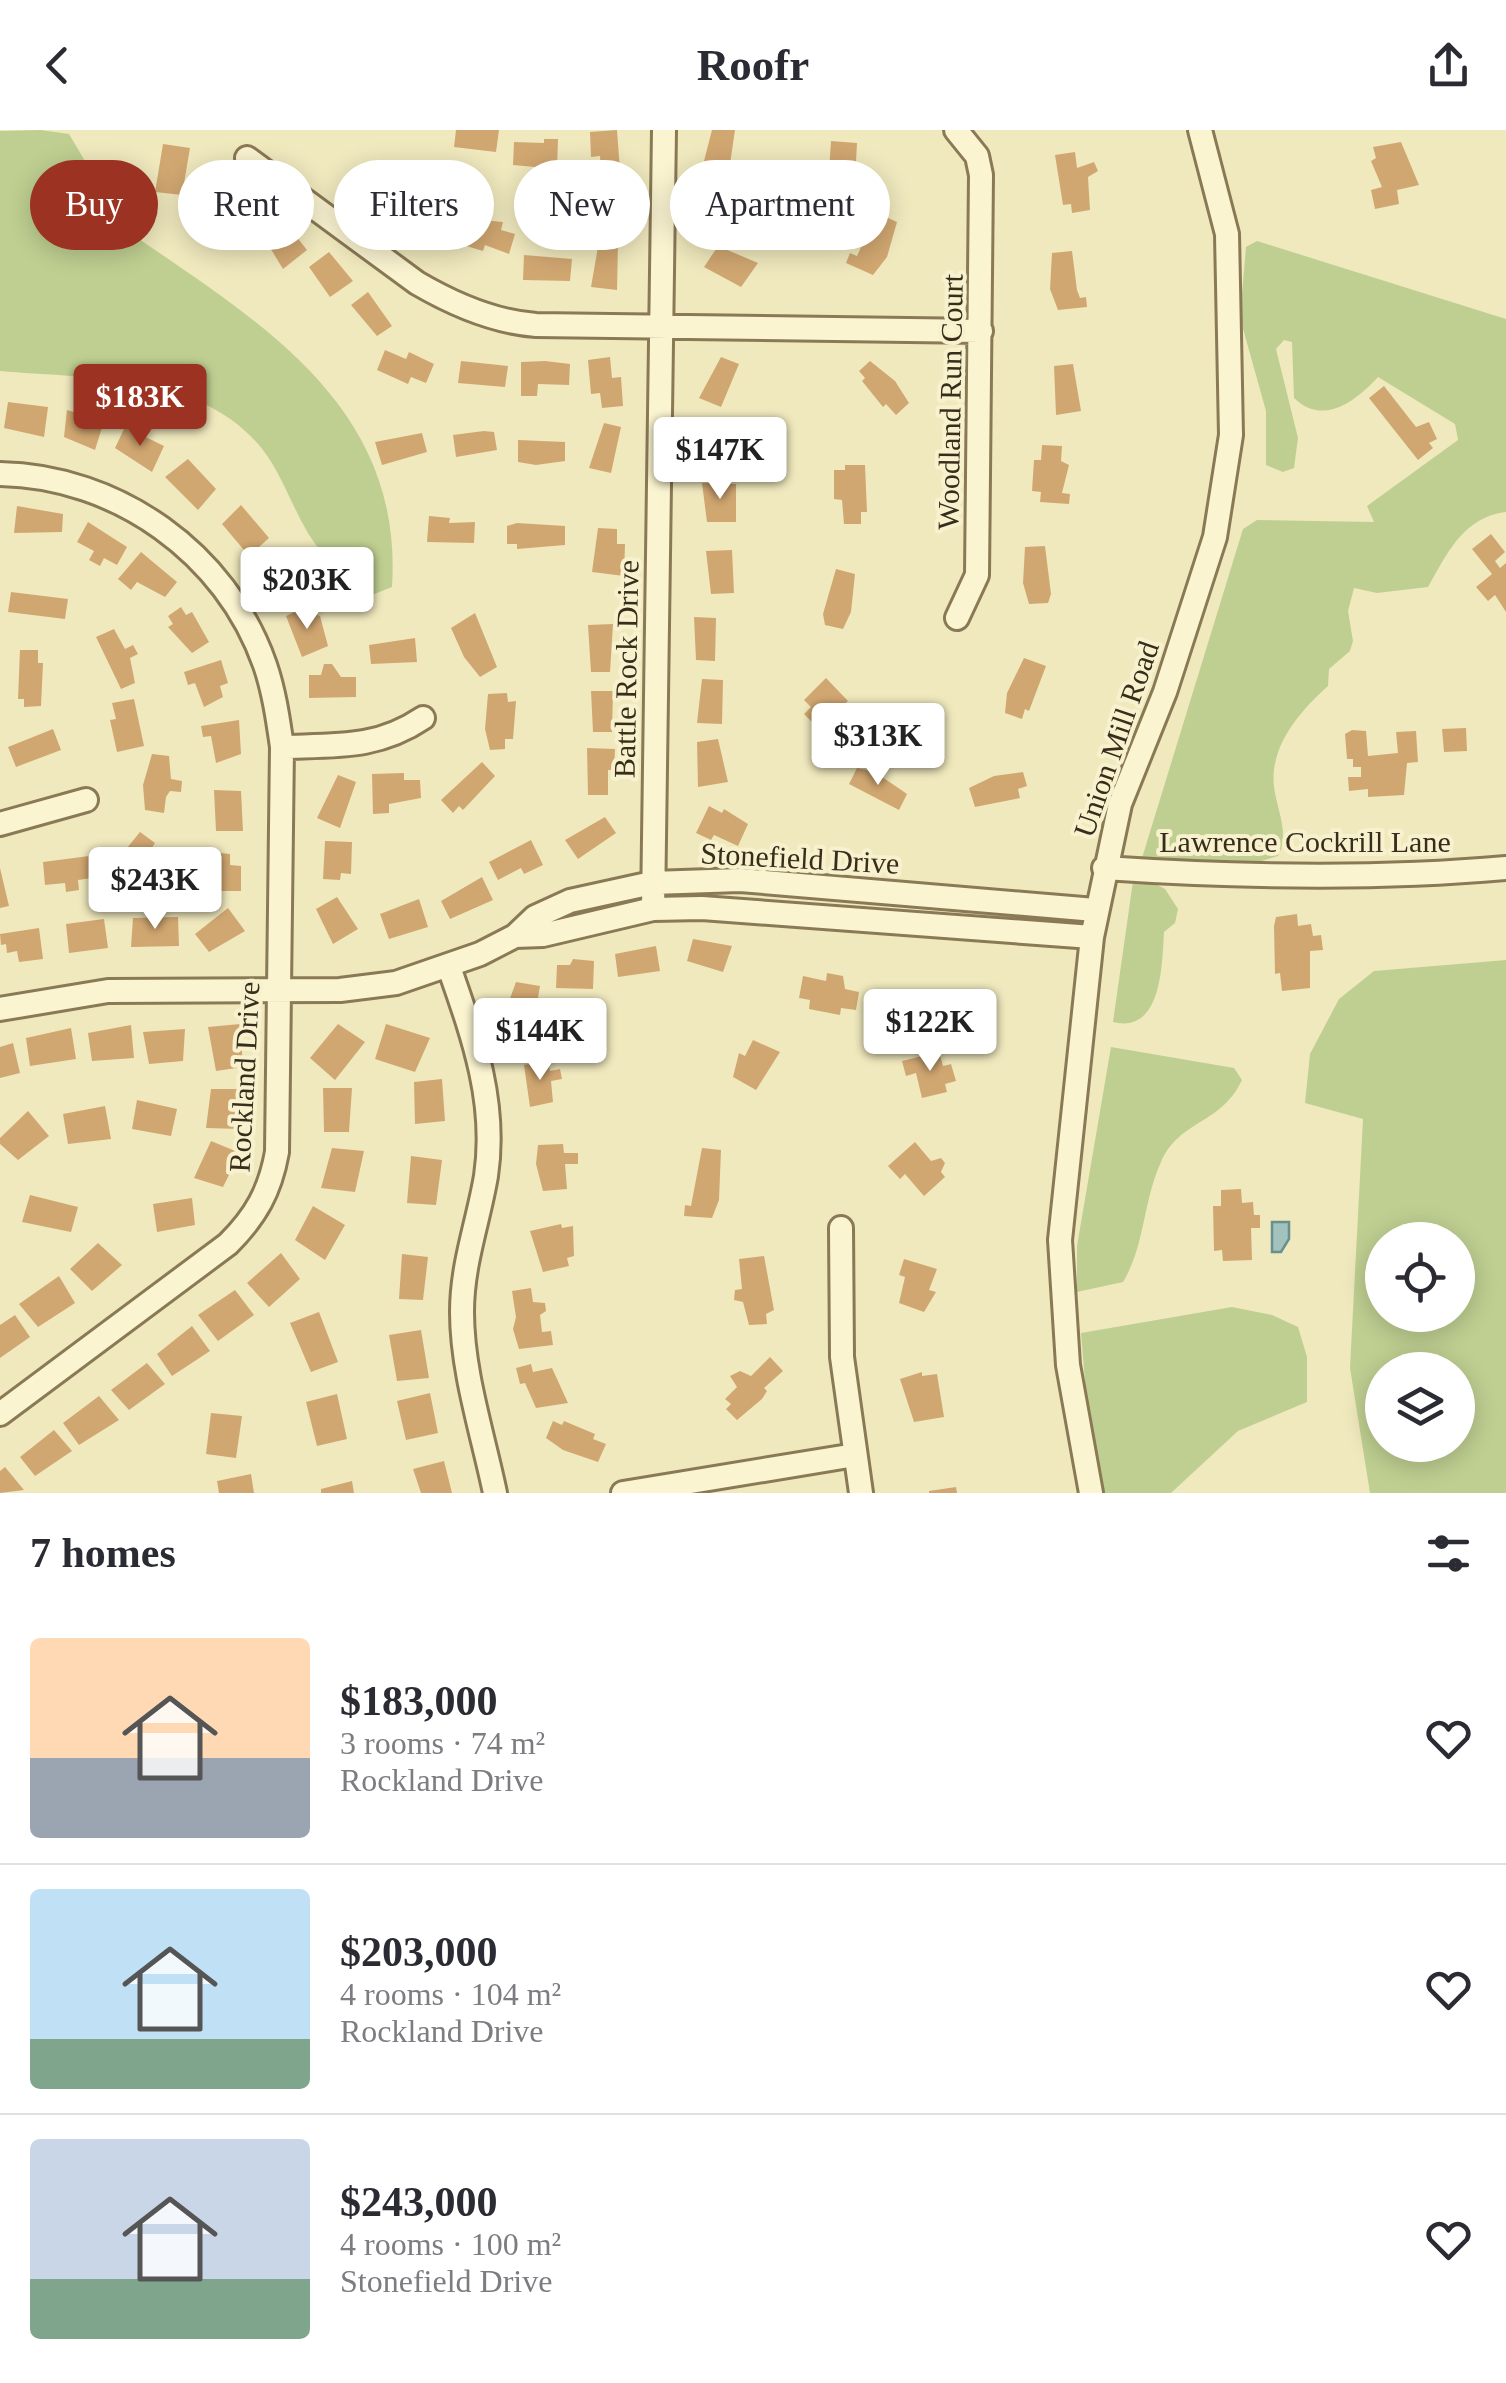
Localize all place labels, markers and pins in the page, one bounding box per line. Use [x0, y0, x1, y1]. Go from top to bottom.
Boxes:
pin: $183K [70, 364, 210, 449]
pin: $147K [650, 417, 790, 502]
pin: $203K [237, 547, 377, 632]
pin: $313K [808, 703, 948, 788]
pin: $243K [85, 847, 225, 932]
pin: $122K [860, 989, 1000, 1074]
pin: $144K [470, 998, 610, 1083]

